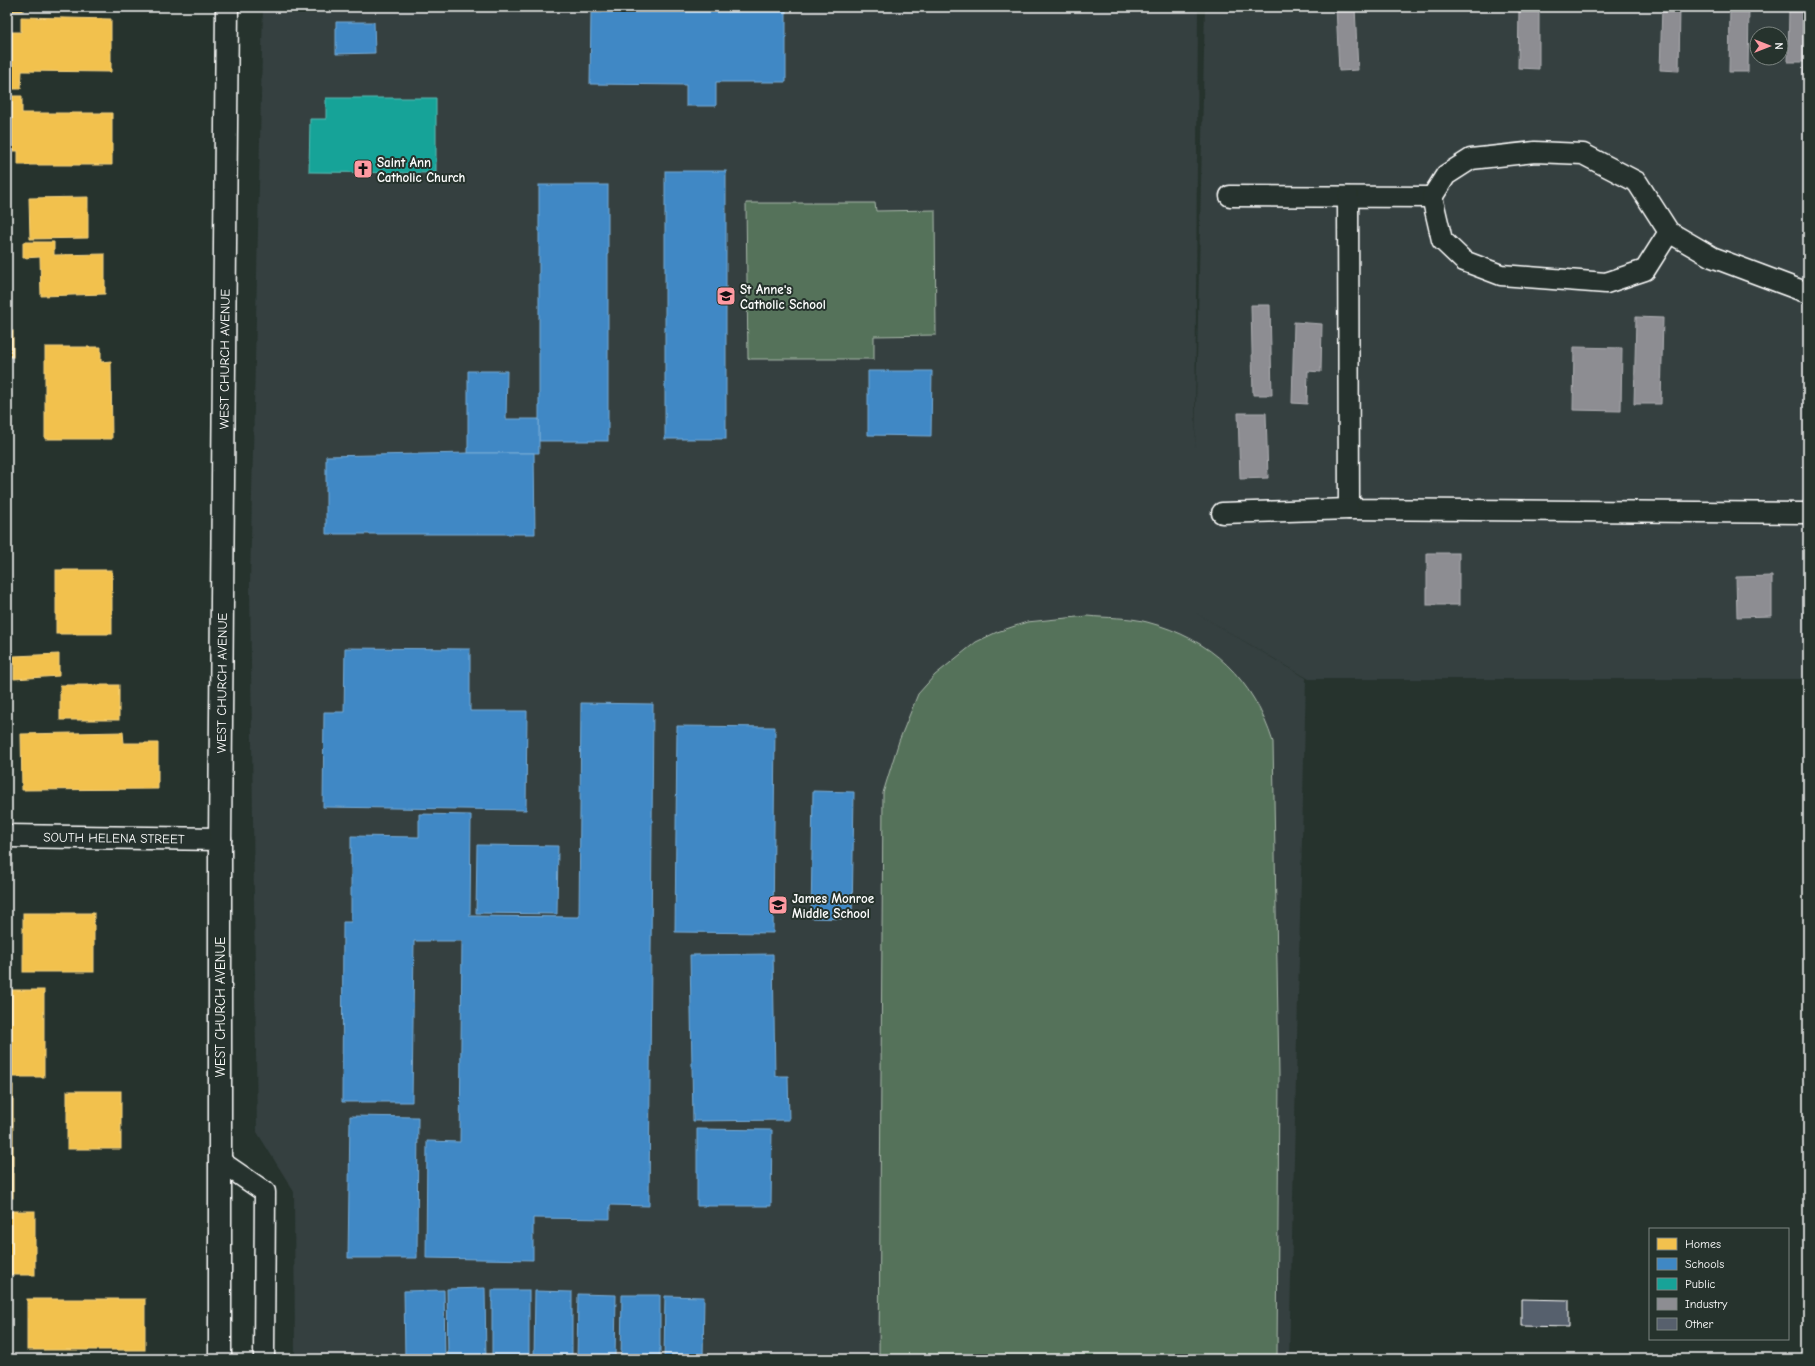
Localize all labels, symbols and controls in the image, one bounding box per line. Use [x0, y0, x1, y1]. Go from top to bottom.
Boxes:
north arrow [1749, 26, 1789, 66]
text: N [1772, 42, 1785, 50]
place label: Saint Ann Catholic Church [377, 155, 466, 185]
church icon: Saint Ann Catholic Church [352, 158, 374, 180]
place label: St Anne's Catholic School [740, 282, 826, 312]
school or university icon: St Anne's Catholic School [715, 285, 737, 307]
street label: WEST CHURCH AVENUE [216, 289, 232, 429]
street label: WEST CHURCH AVENUE [213, 613, 229, 753]
street label: SOUTH HELENA STREET [43, 829, 185, 846]
place label: James Monroe Middle School [792, 891, 875, 921]
school or university icon: James Monroe Middle School [767, 894, 789, 916]
street label: WEST CHURCH AVENUE [213, 937, 228, 1077]
legend [1649, 1228, 1789, 1340]
text: Homes [1685, 1237, 1721, 1251]
text: Schools [1685, 1257, 1724, 1271]
text: Public [1685, 1277, 1716, 1291]
text: Industry [1685, 1297, 1728, 1311]
text: Other [1685, 1317, 1714, 1331]

